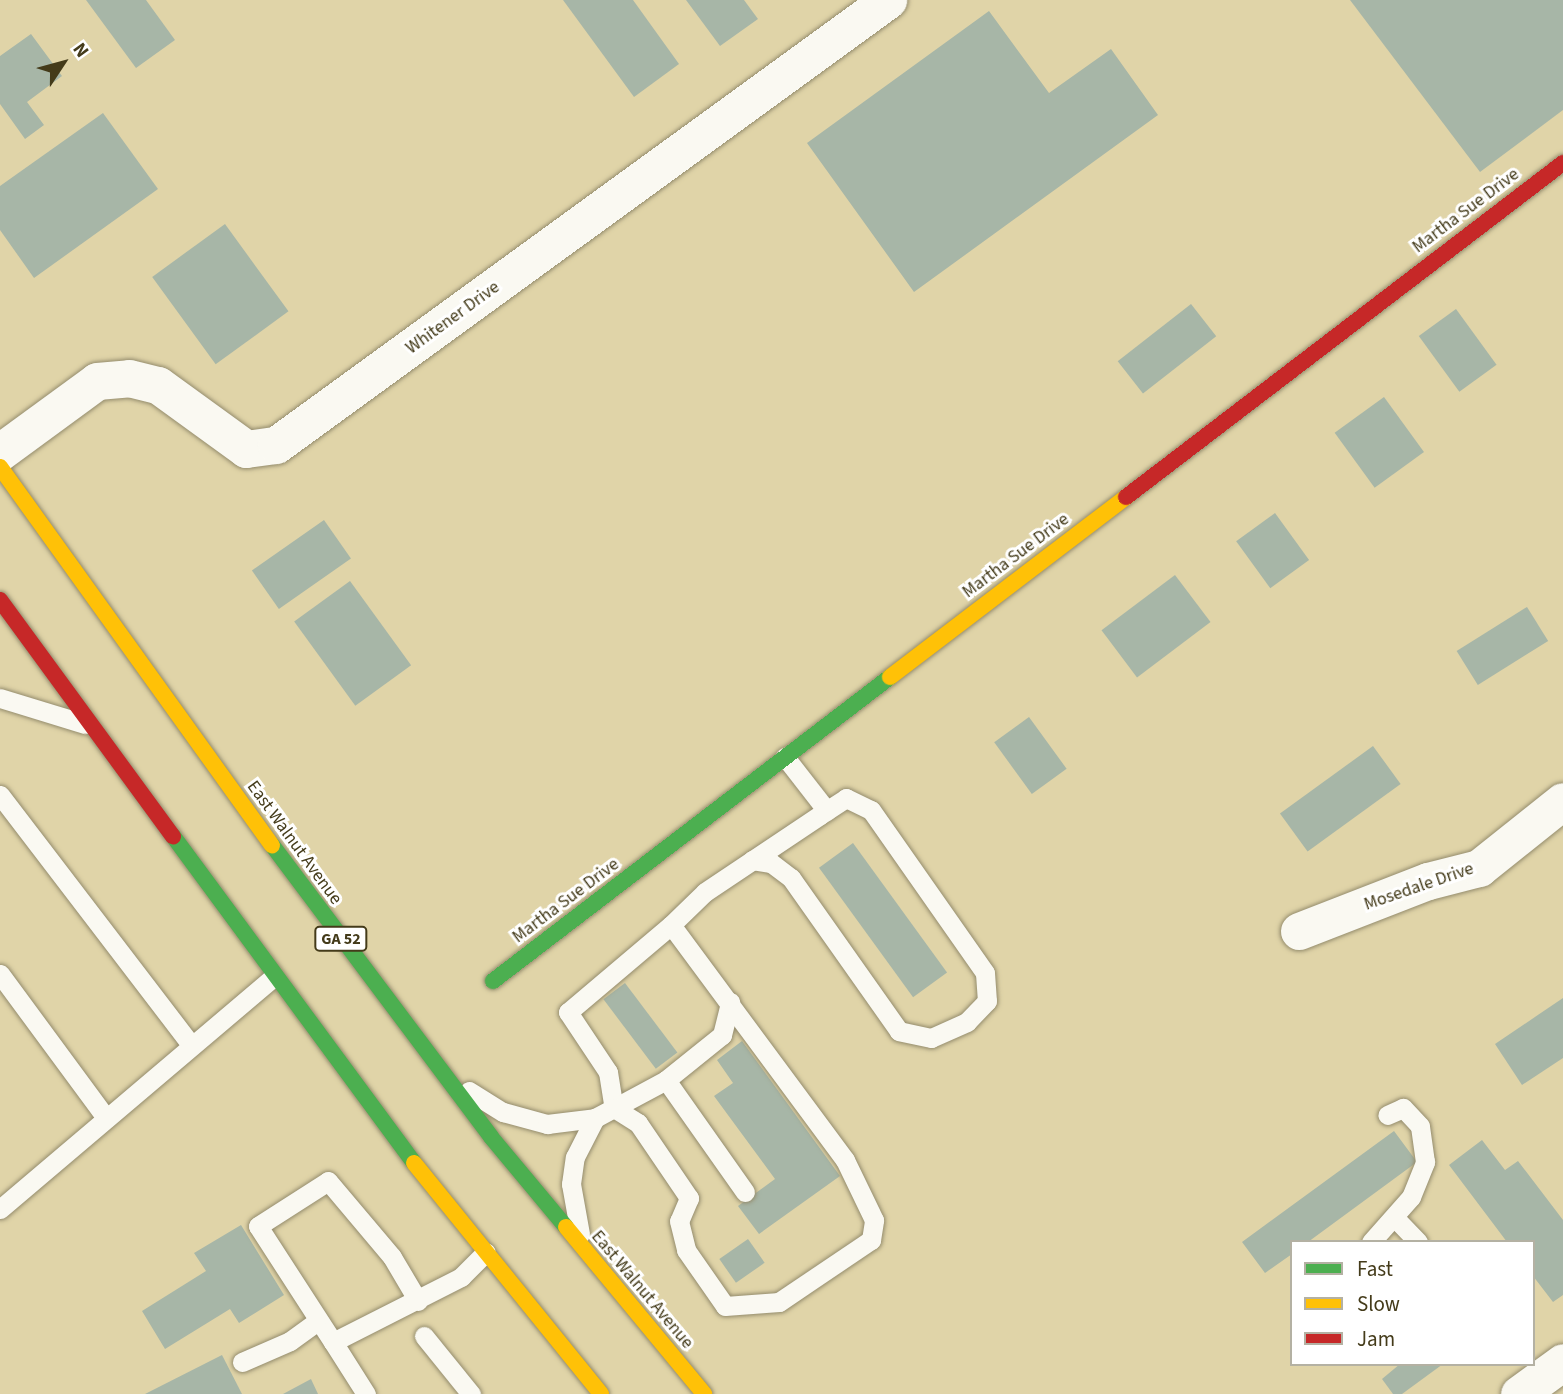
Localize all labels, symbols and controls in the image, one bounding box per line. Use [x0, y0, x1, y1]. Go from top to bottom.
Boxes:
north arrow [28, 28, 98, 98]
text: N [66, 37, 95, 63]
street label: Martha Sue Drive [1408, 164, 1524, 258]
street label: Whitener Drive [402, 277, 504, 359]
street label: Martha Sue Drive [958, 509, 1074, 603]
street label: East Walnut Avenue [242, 777, 346, 909]
street label: Martha Sue Drive [508, 854, 624, 948]
street label: Mosedale Drive [1361, 858, 1477, 916]
road number: GA 52 [313, 926, 369, 951]
street label: East Walnut Avenue [586, 1226, 698, 1354]
legend [1290, 1240, 1535, 1366]
text: Fast [1357, 1254, 1393, 1284]
text: Slow [1357, 1289, 1400, 1319]
text: Jam [1357, 1324, 1395, 1354]

